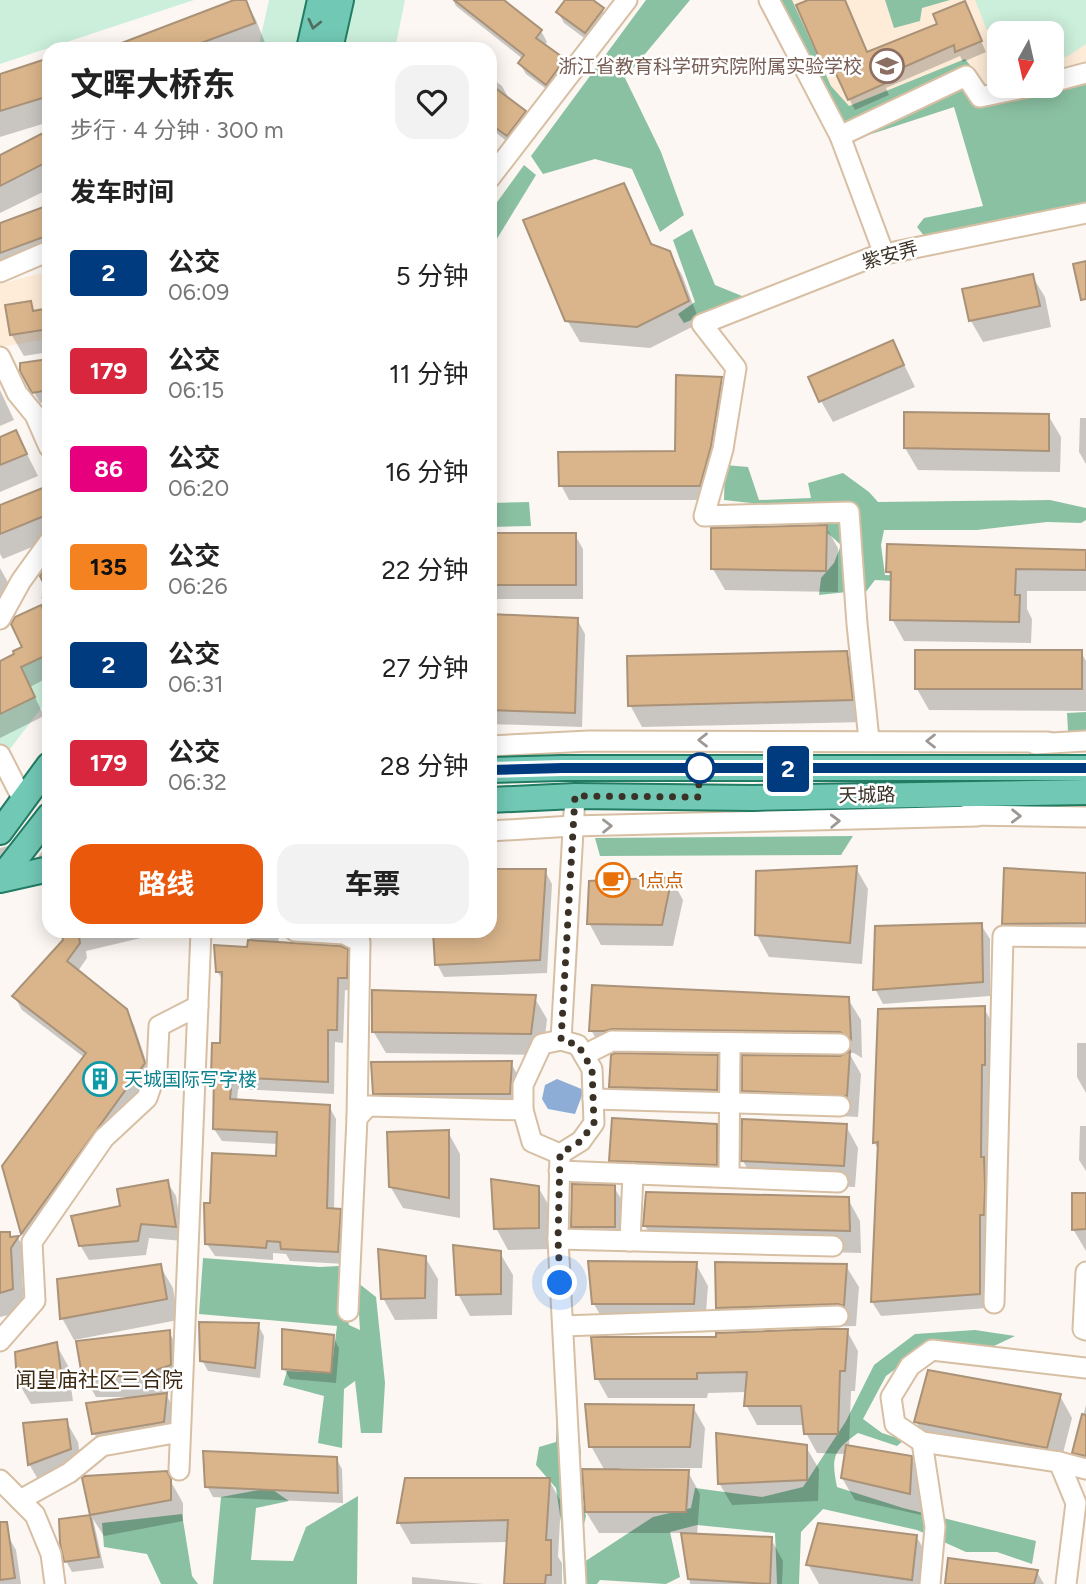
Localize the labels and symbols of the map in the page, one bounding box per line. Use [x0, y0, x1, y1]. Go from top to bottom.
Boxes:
one-way arrow [308, 18, 323, 30]
north arrow [987, 21, 1064, 98]
school or university icon: 浙江省教育科学研究院附属实验学校 [868, 47, 906, 85]
place label: 浙江省教育科学研究院附属实验学校 [558, 55, 862, 78]
street label: 紫安弄 [859, 237, 921, 273]
one-way arrow [697, 732, 708, 748]
one-way arrow [925, 733, 935, 749]
line badge: 2 [765, 746, 811, 792]
unlabelled marker [685, 753, 715, 783]
street label: 天城路 [838, 783, 896, 807]
one-way arrow [1011, 808, 1022, 824]
one-way arrow [830, 813, 840, 829]
one-way arrow [602, 818, 613, 833]
cafe icon: 1点点 [594, 861, 632, 899]
place label: 1点点 [638, 869, 684, 892]
building icon: 天城国际写字楼 [81, 1060, 119, 1098]
place label: 天城国际写字楼 [124, 1068, 257, 1091]
your location [542, 1265, 577, 1300]
district label: 闻皇庙社区三合院 [15, 1367, 183, 1392]

